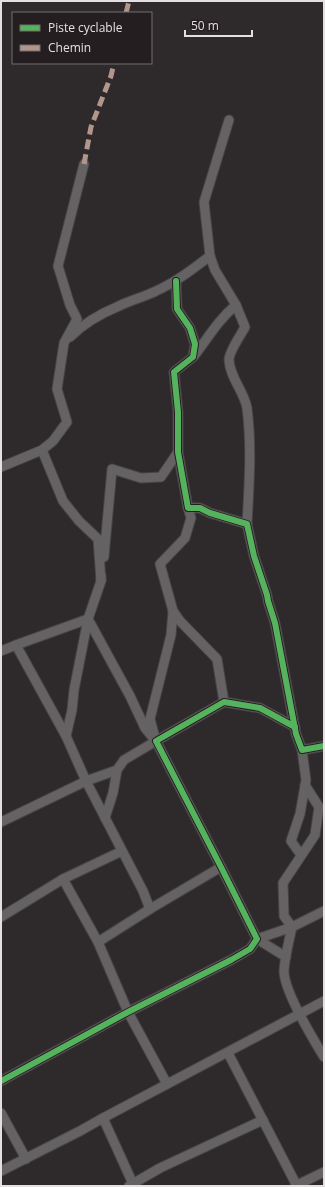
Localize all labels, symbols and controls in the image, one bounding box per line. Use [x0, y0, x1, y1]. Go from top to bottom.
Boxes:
legend [12, 12, 152, 64]
scale bar [185, 12, 252, 38]
text: 50 m [191, 17, 219, 34]
text: Piste cyclable [48, 19, 123, 36]
text: Chemin [48, 39, 91, 56]

